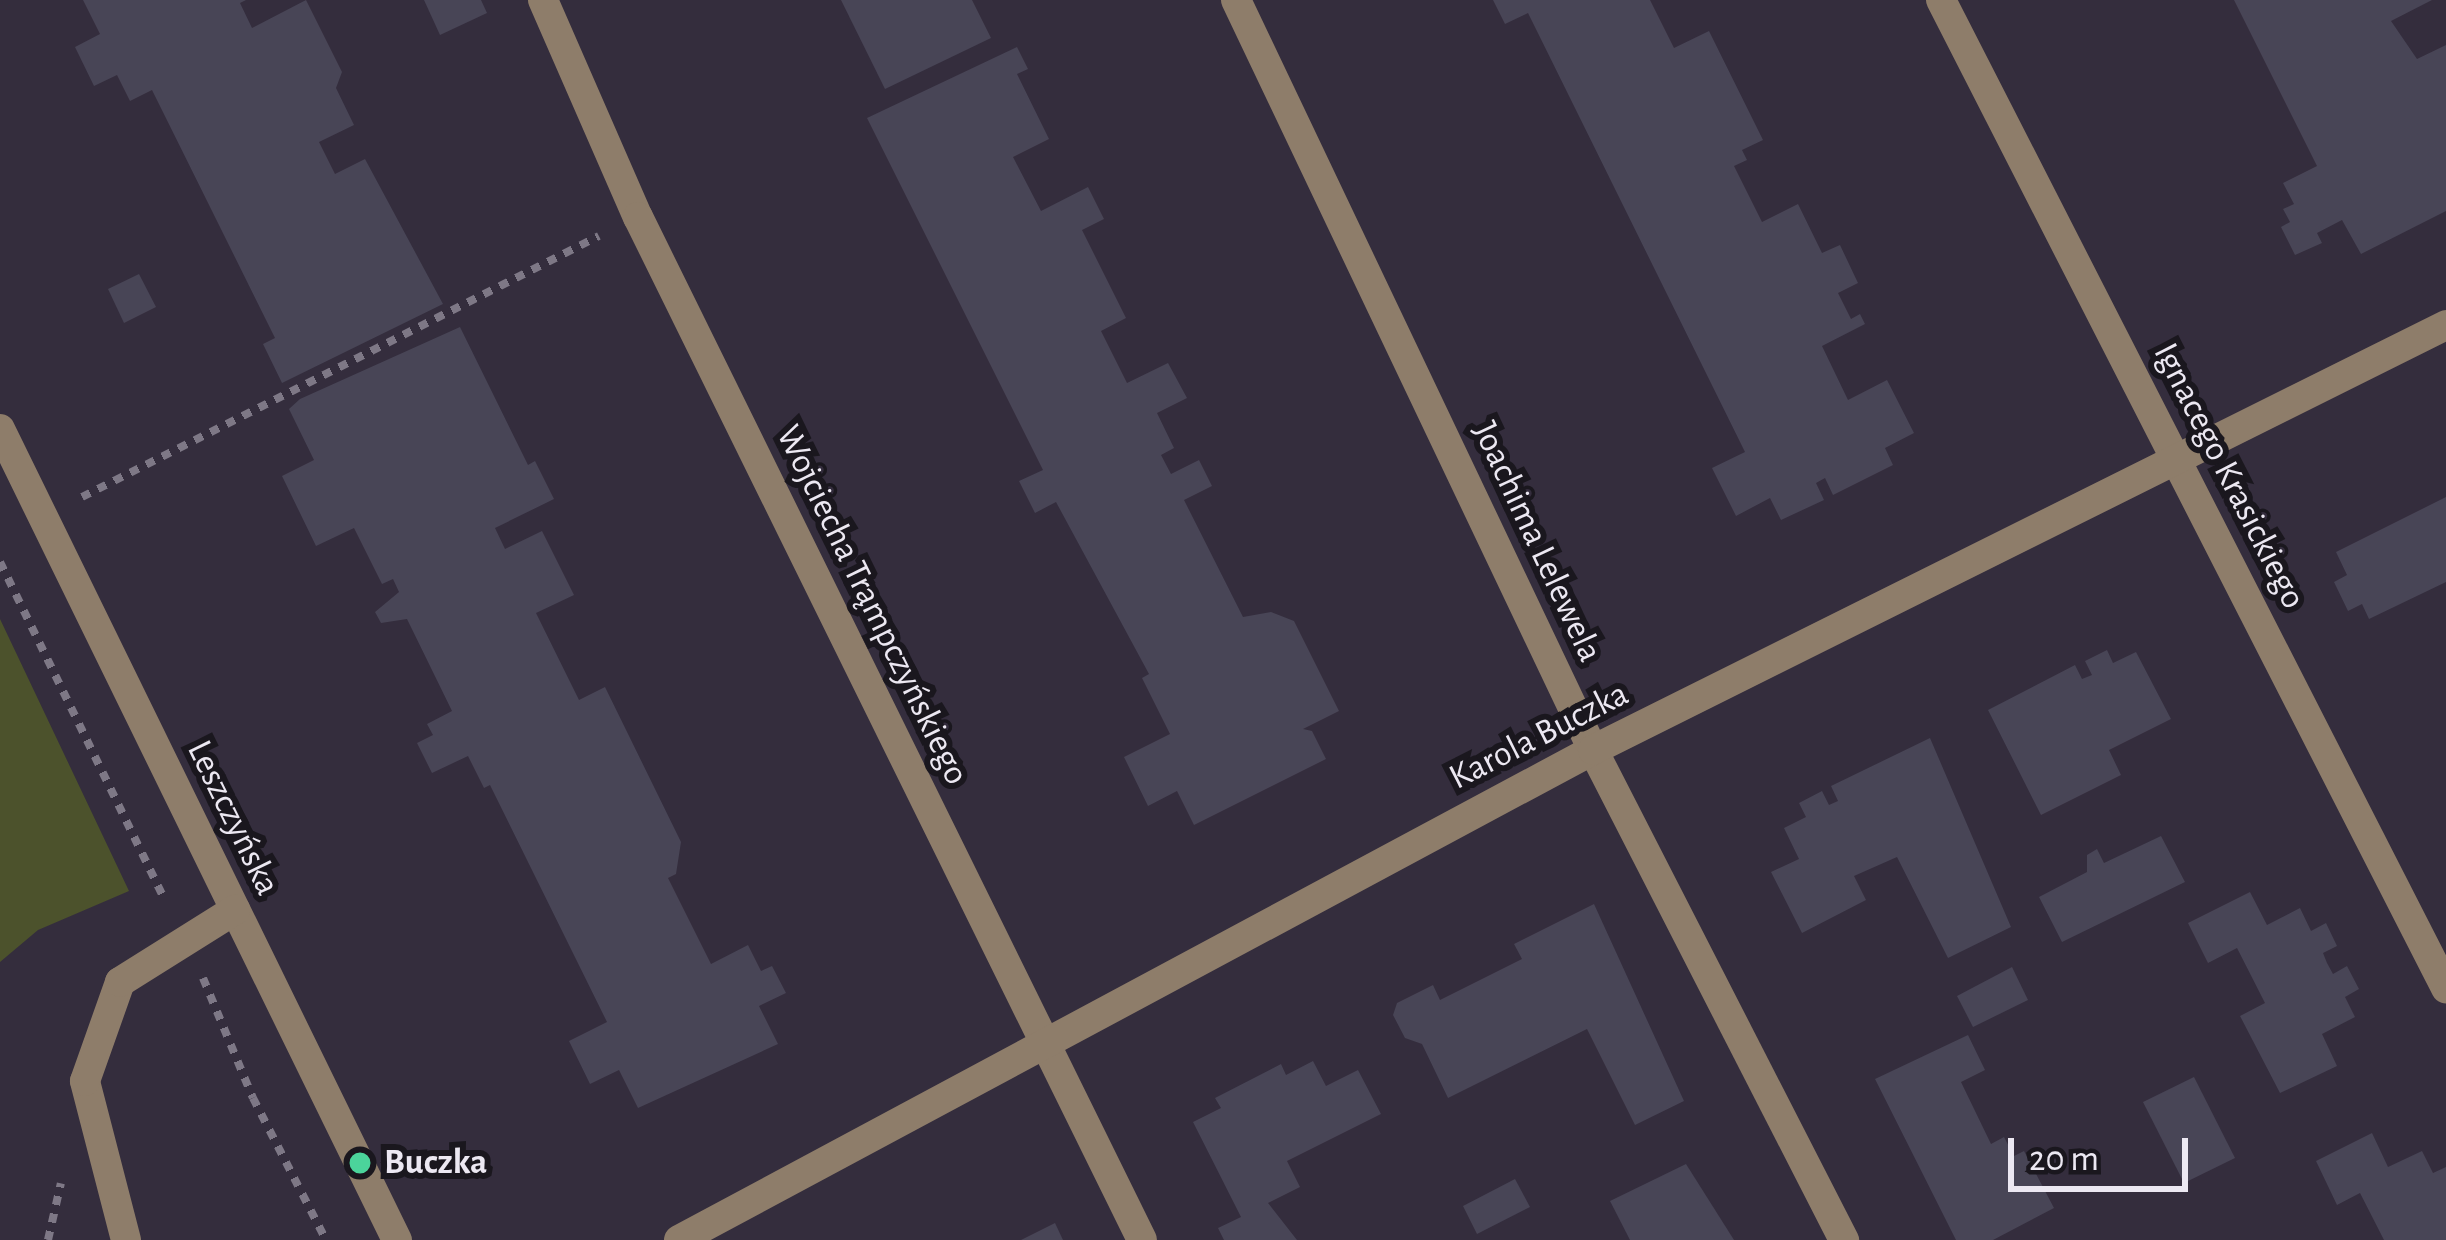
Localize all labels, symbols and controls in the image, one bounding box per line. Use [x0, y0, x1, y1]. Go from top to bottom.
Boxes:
street label: Ignacego Krasickiego [2143, 336, 2315, 616]
street label: Joachima Lelewela [1463, 415, 1611, 669]
street label: Wojciecha Trąmpczyńskiego [766, 418, 978, 792]
street label: Karola Buczka [1442, 672, 1636, 800]
street label: Leszczyńska [177, 733, 289, 903]
scale bar [2014, 1114, 2194, 1188]
place label: Buczka [384, 1141, 487, 1185]
text: 20 m [2029, 1141, 2099, 1177]
marker: Buczka [347, 1150, 373, 1176]

